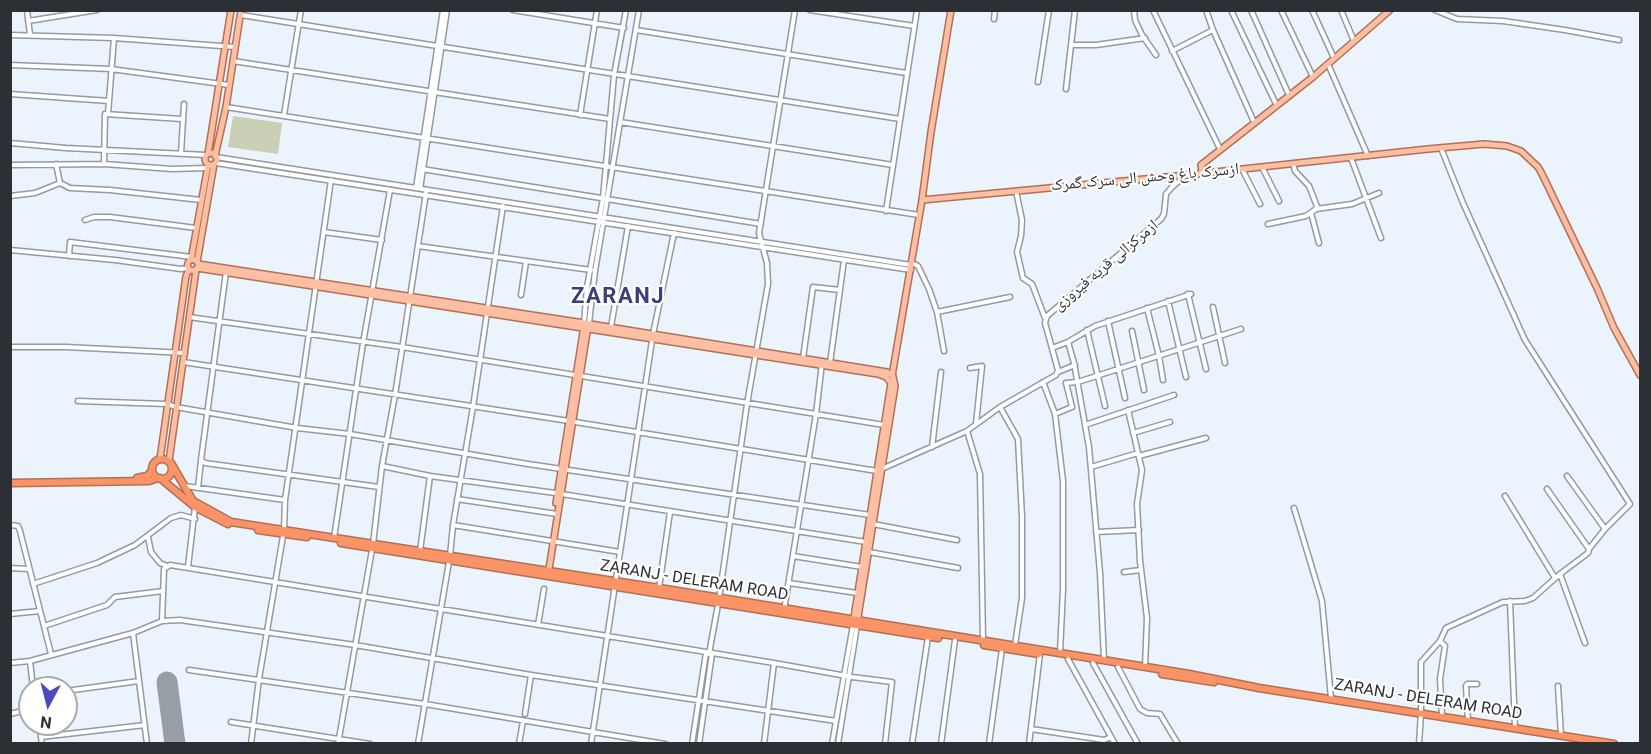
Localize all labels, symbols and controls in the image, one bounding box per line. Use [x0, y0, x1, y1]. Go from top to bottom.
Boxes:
street label: ازسرک باغ وحش الی سرک گمرک [1050, 160, 1240, 196]
street label: ازمرکزالی قریه فیروزی [1050, 216, 1162, 316]
district label: ZARANJ [571, 284, 665, 310]
street label: ZARANJ - DELERAM ROAD [599, 557, 789, 605]
north arrow [18, 676, 78, 736]
street label: ZARANJ - DELERAM ROAD [1333, 676, 1523, 724]
text: N [39, 712, 53, 732]

